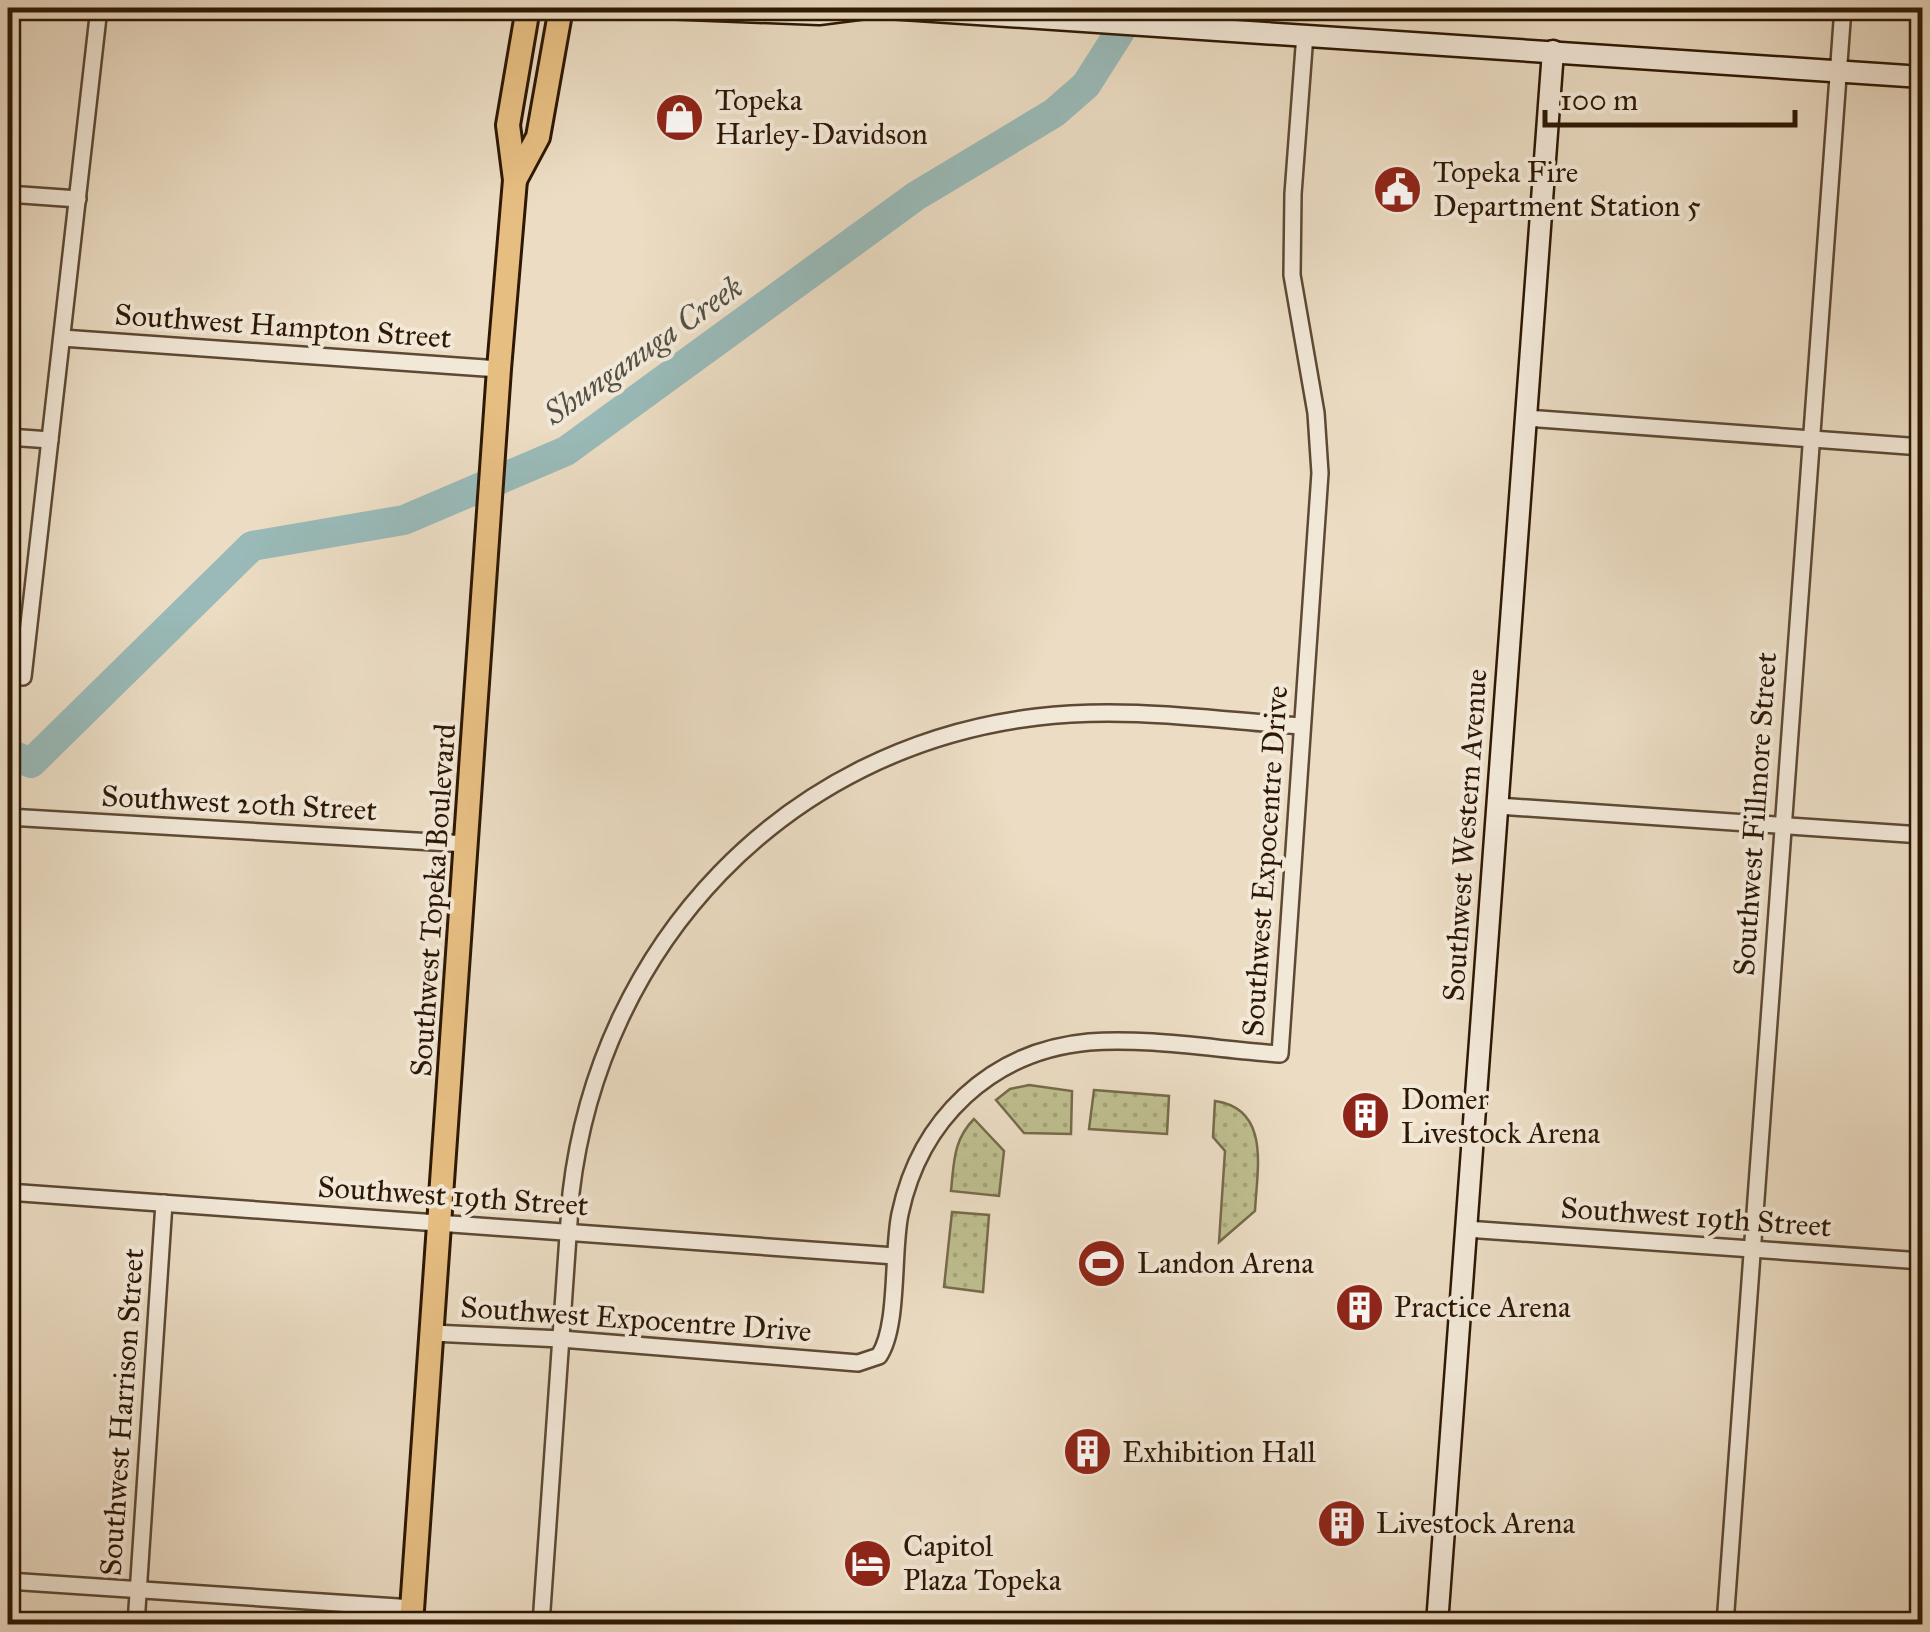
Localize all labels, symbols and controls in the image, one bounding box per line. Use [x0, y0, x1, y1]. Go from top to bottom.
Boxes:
scale bar [1545, 65, 1795, 127]
place label: Topeka Harley-Davidson [715, 82, 928, 152]
text: 100 m [1560, 82, 1638, 118]
shop icon: Topeka Harley-Davidson [654, 91, 706, 143]
place label: Topeka Fire Department Station 5 [1433, 154, 1701, 224]
public building icon: Topeka Fire Department Station 5 [1372, 163, 1424, 215]
water label: Shunganuga Creek [536, 267, 750, 434]
street label: Southwest Hampton Street [113, 296, 453, 356]
street label: Southwest Fillmore Street [1726, 651, 1784, 977]
street label: Southwest Western Avenue [1435, 668, 1495, 1002]
street label: Southwest Expocentre Drive [1235, 684, 1295, 1038]
street label: Southwest Topeka Boulevard [403, 722, 463, 1078]
street label: Southwest 20th Street [100, 778, 378, 828]
place label: Domer Livestock Arena [1401, 1081, 1601, 1151]
building icon: Domer Livestock Arena [1340, 1090, 1392, 1142]
street label: Southwest 19th Street [316, 1169, 590, 1224]
street label: Southwest 19th Street [1559, 1190, 1833, 1245]
sports icon: Landon Arena [1076, 1237, 1128, 1289]
place label: Landon Arena [1137, 1245, 1314, 1281]
street label: Southwest Harrison Street [93, 1247, 151, 1577]
building icon: Practice Arena [1333, 1281, 1385, 1333]
street label: Southwest Expocentre Drive [459, 1289, 813, 1349]
place label: Practice Arena [1394, 1289, 1571, 1325]
building icon: Exhibition Hall [1061, 1426, 1113, 1478]
place label: Exhibition Hall [1122, 1434, 1317, 1470]
building icon: Livestock Arena [1315, 1497, 1367, 1549]
place label: Livestock Arena [1376, 1505, 1576, 1541]
place label: Capitol Plaza Topeka [903, 1528, 1062, 1598]
hotel icon: Capitol Plaza Topeka [842, 1537, 894, 1589]

